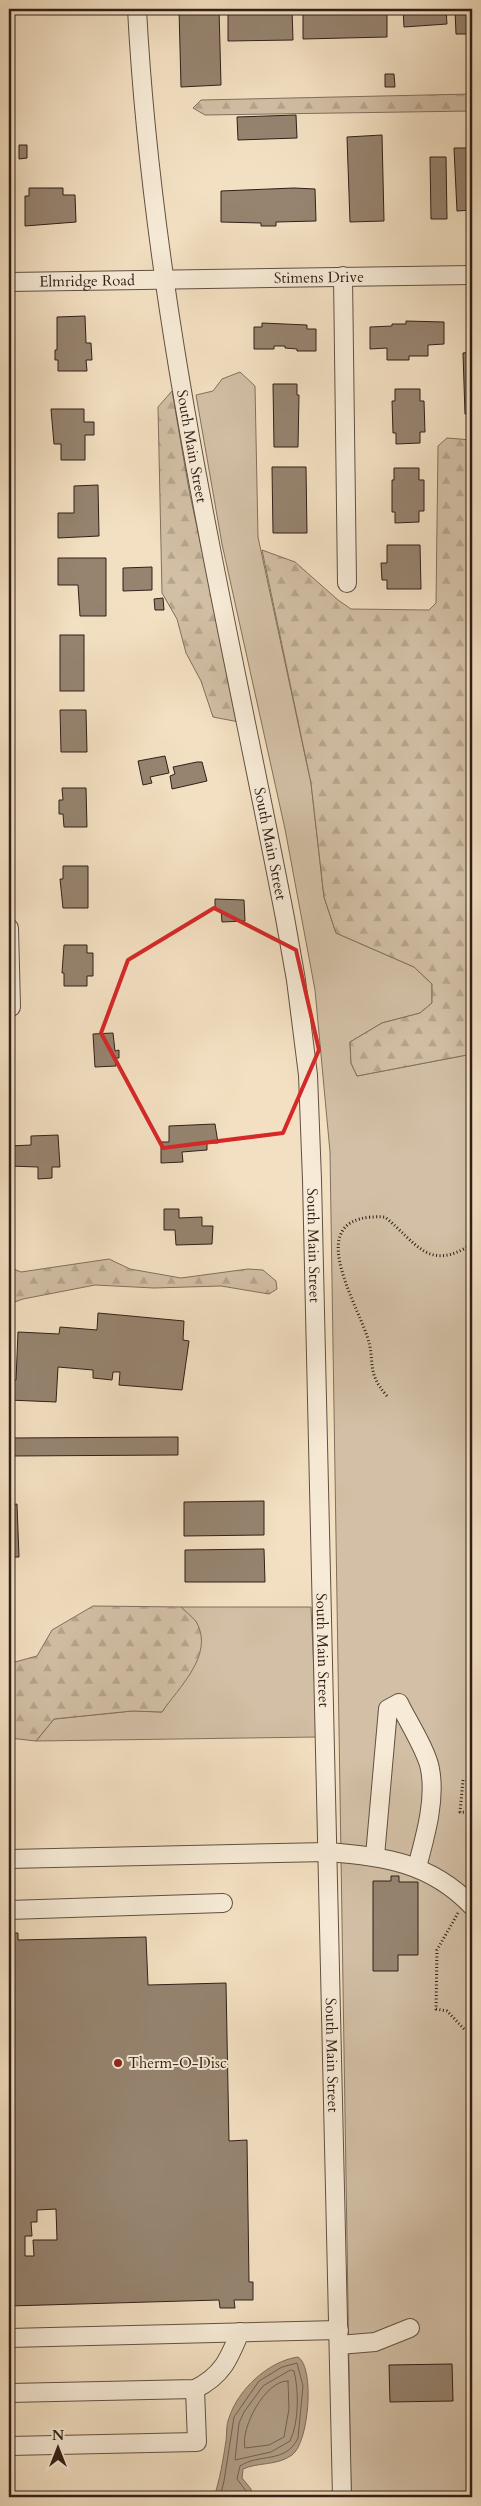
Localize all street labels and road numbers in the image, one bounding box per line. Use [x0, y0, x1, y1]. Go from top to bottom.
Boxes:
street label: Stimens Drive [274, 267, 364, 288]
street label: Elmridge Road [39, 270, 135, 292]
street label: South Main Street [172, 388, 212, 505]
street label: South Main Street [249, 786, 291, 902]
street label: South Main Street [302, 1188, 325, 1303]
street label: South Main Street [311, 1593, 334, 1708]
street label: South Main Street [321, 1998, 343, 2113]

